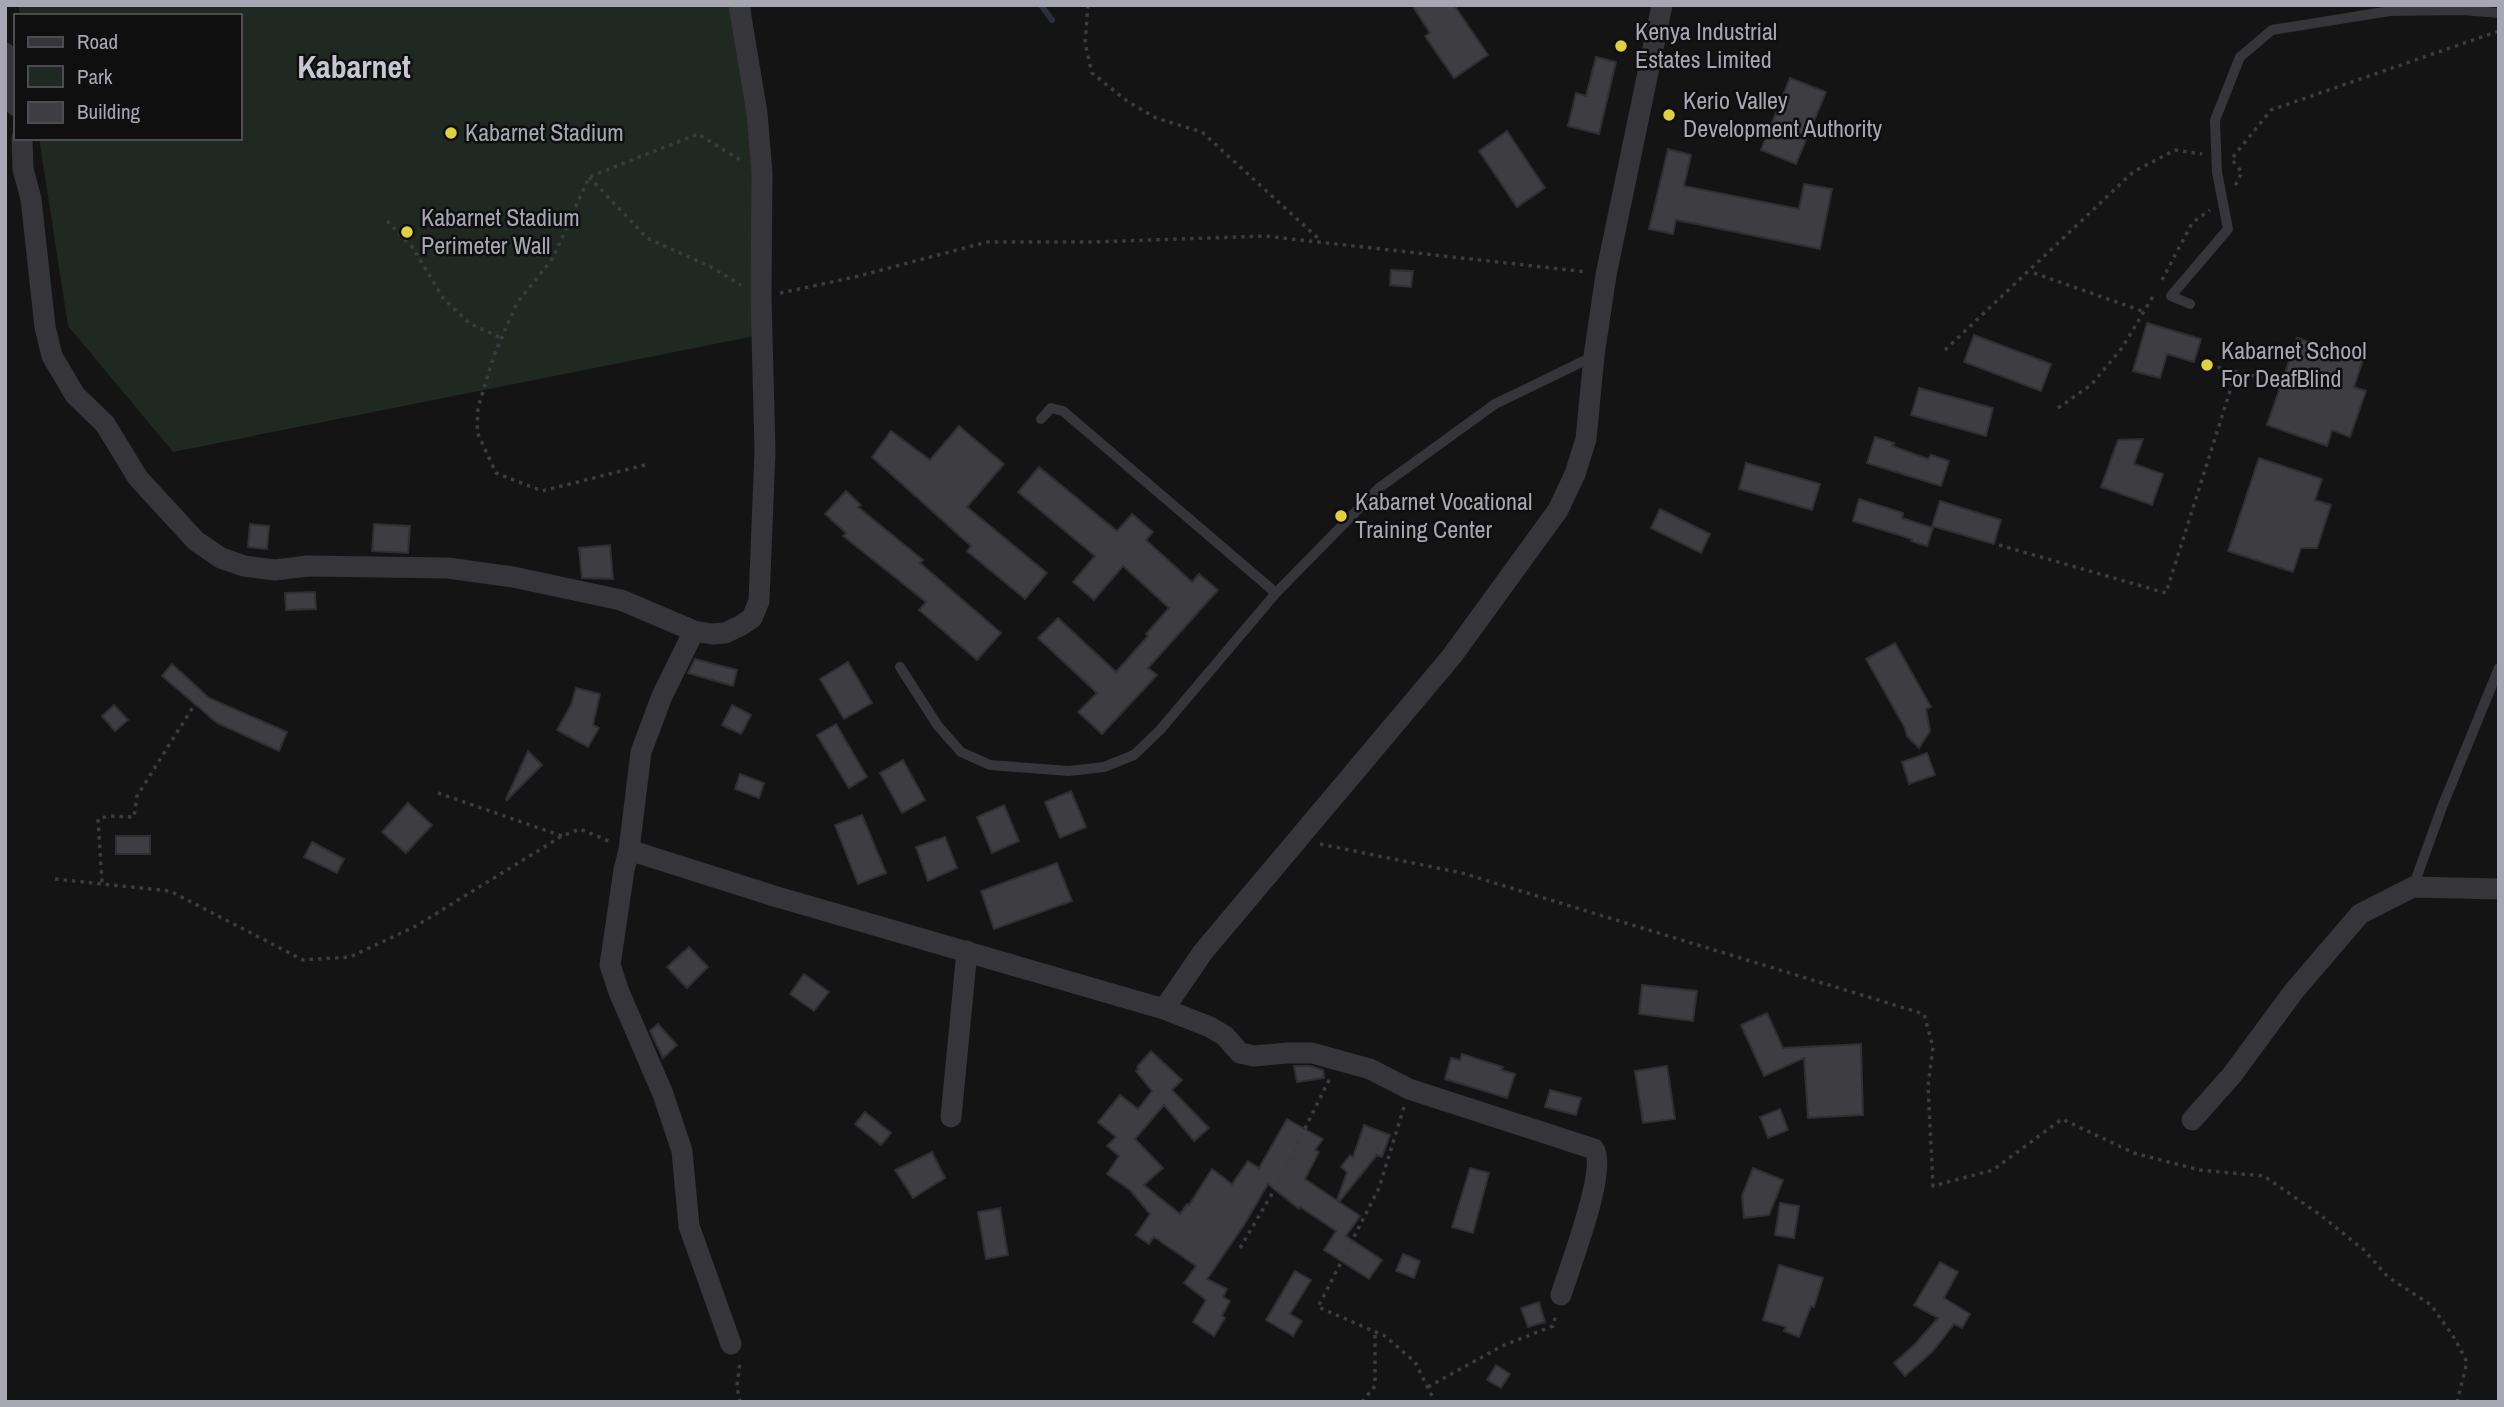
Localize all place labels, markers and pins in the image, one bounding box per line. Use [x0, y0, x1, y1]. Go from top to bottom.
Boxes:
place label: Kenya Industrial Estates Limited [1635, 15, 1777, 75]
marker: Kenya Industrial Estates Limited [1613, 38, 1629, 54]
place label: Kerio Valley Development Authority [1683, 84, 1882, 144]
marker: Kerio Valley Development Authority [1661, 107, 1677, 123]
place label: Kabarnet Stadium [465, 116, 624, 148]
marker: Kabarnet Stadium [443, 125, 459, 141]
place label: Kabarnet Stadium Perimeter Wall [421, 201, 580, 261]
marker: Kabarnet Stadium Perimeter Wall [399, 224, 415, 240]
place label: Kabarnet School For DeafBlind [2221, 334, 2367, 394]
marker: Kabarnet School For DeafBlind [2199, 357, 2215, 373]
place label: Kabarnet Vocational Training Center [1355, 485, 1532, 545]
marker: Kabarnet Vocational Training Center [1333, 508, 1349, 524]

